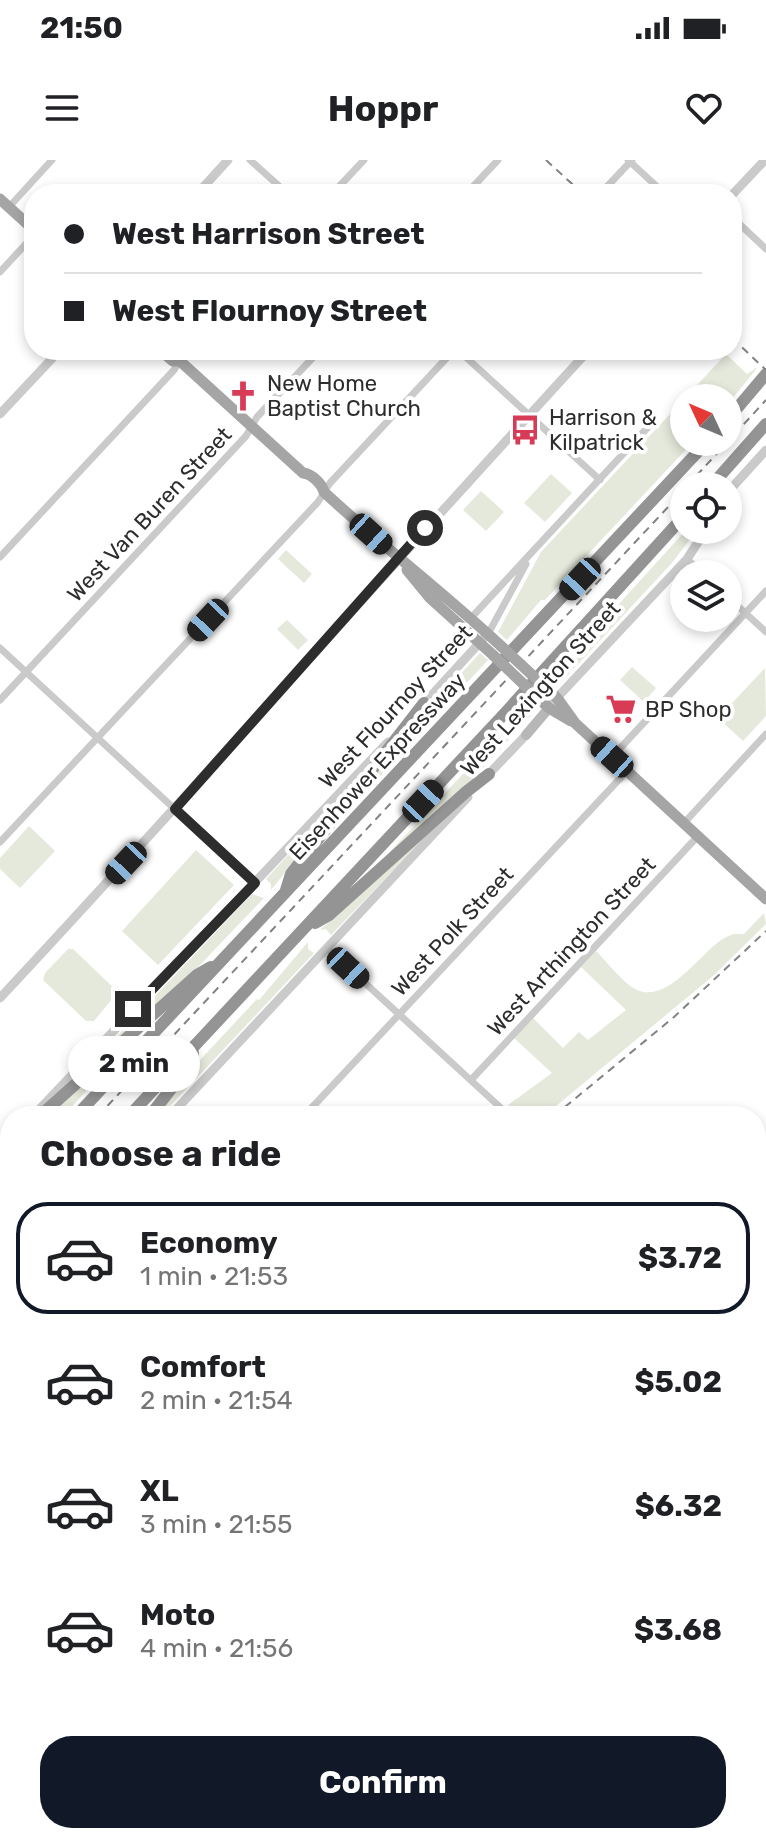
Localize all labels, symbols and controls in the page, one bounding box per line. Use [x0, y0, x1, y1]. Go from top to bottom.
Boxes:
text: 21:50 [40, 10, 123, 46]
icon: menu [40, 86, 84, 130]
icon: heart [682, 86, 726, 130]
text: Hoppr [328, 87, 438, 130]
text: West Harrison Street [112, 216, 425, 252]
text: West Flournoy Street [112, 293, 427, 329]
place label: New Home Baptist Church [267, 370, 421, 422]
church icon: New Home Baptist Church [226, 379, 260, 413]
north arrow [670, 384, 742, 456]
map controls [670, 384, 742, 632]
place label: Harrison & Kilpatrick [549, 404, 657, 456]
bus stop icon: Harrison & Kilpatrick [508, 413, 542, 447]
street label: West Van Buren Street [61, 421, 238, 607]
button: locate [670, 472, 742, 544]
car [345, 509, 397, 559]
route start [407, 510, 443, 546]
car [555, 553, 605, 605]
button: layers [670, 560, 742, 632]
car [183, 594, 233, 646]
street label: West Lexington Street [455, 595, 626, 781]
street label: West Flournoy Street [313, 619, 478, 794]
street label: Eisenhower Expressway [283, 667, 471, 866]
supermarket icon: BP Shop [604, 692, 638, 726]
place label: BP Shop [645, 696, 732, 723]
car [586, 732, 638, 782]
car [398, 775, 448, 827]
car [101, 837, 151, 889]
street label: West Arthington Street [482, 851, 661, 1041]
street label: West Polk Street [386, 861, 519, 1002]
car [322, 943, 374, 993]
route end [115, 991, 151, 1027]
callout: 2 min [67, 1037, 199, 1093]
text: 2 min [99, 1048, 169, 1079]
text: Choose a ride [40, 1132, 281, 1175]
icon: car [44, 1222, 116, 1294]
text: Economy [140, 1225, 278, 1261]
text: $3.72 [638, 1240, 722, 1276]
text: 1 min · 21:53 [140, 1261, 288, 1292]
icon: car [44, 1346, 116, 1418]
text: Comfort [140, 1349, 266, 1385]
text: $5.02 [634, 1364, 722, 1400]
text: 2 min · 21:54 [140, 1385, 293, 1416]
icon: car [44, 1470, 116, 1542]
text: XL [140, 1473, 179, 1509]
text: $6.32 [635, 1488, 722, 1524]
text: 3 min · 21:55 [140, 1509, 292, 1540]
icon: car [44, 1594, 116, 1666]
text: Moto [140, 1597, 215, 1633]
text: $3.68 [634, 1612, 722, 1648]
text: 4 min · 21:56 [140, 1633, 293, 1664]
button: Confirm [40, 1736, 726, 1828]

